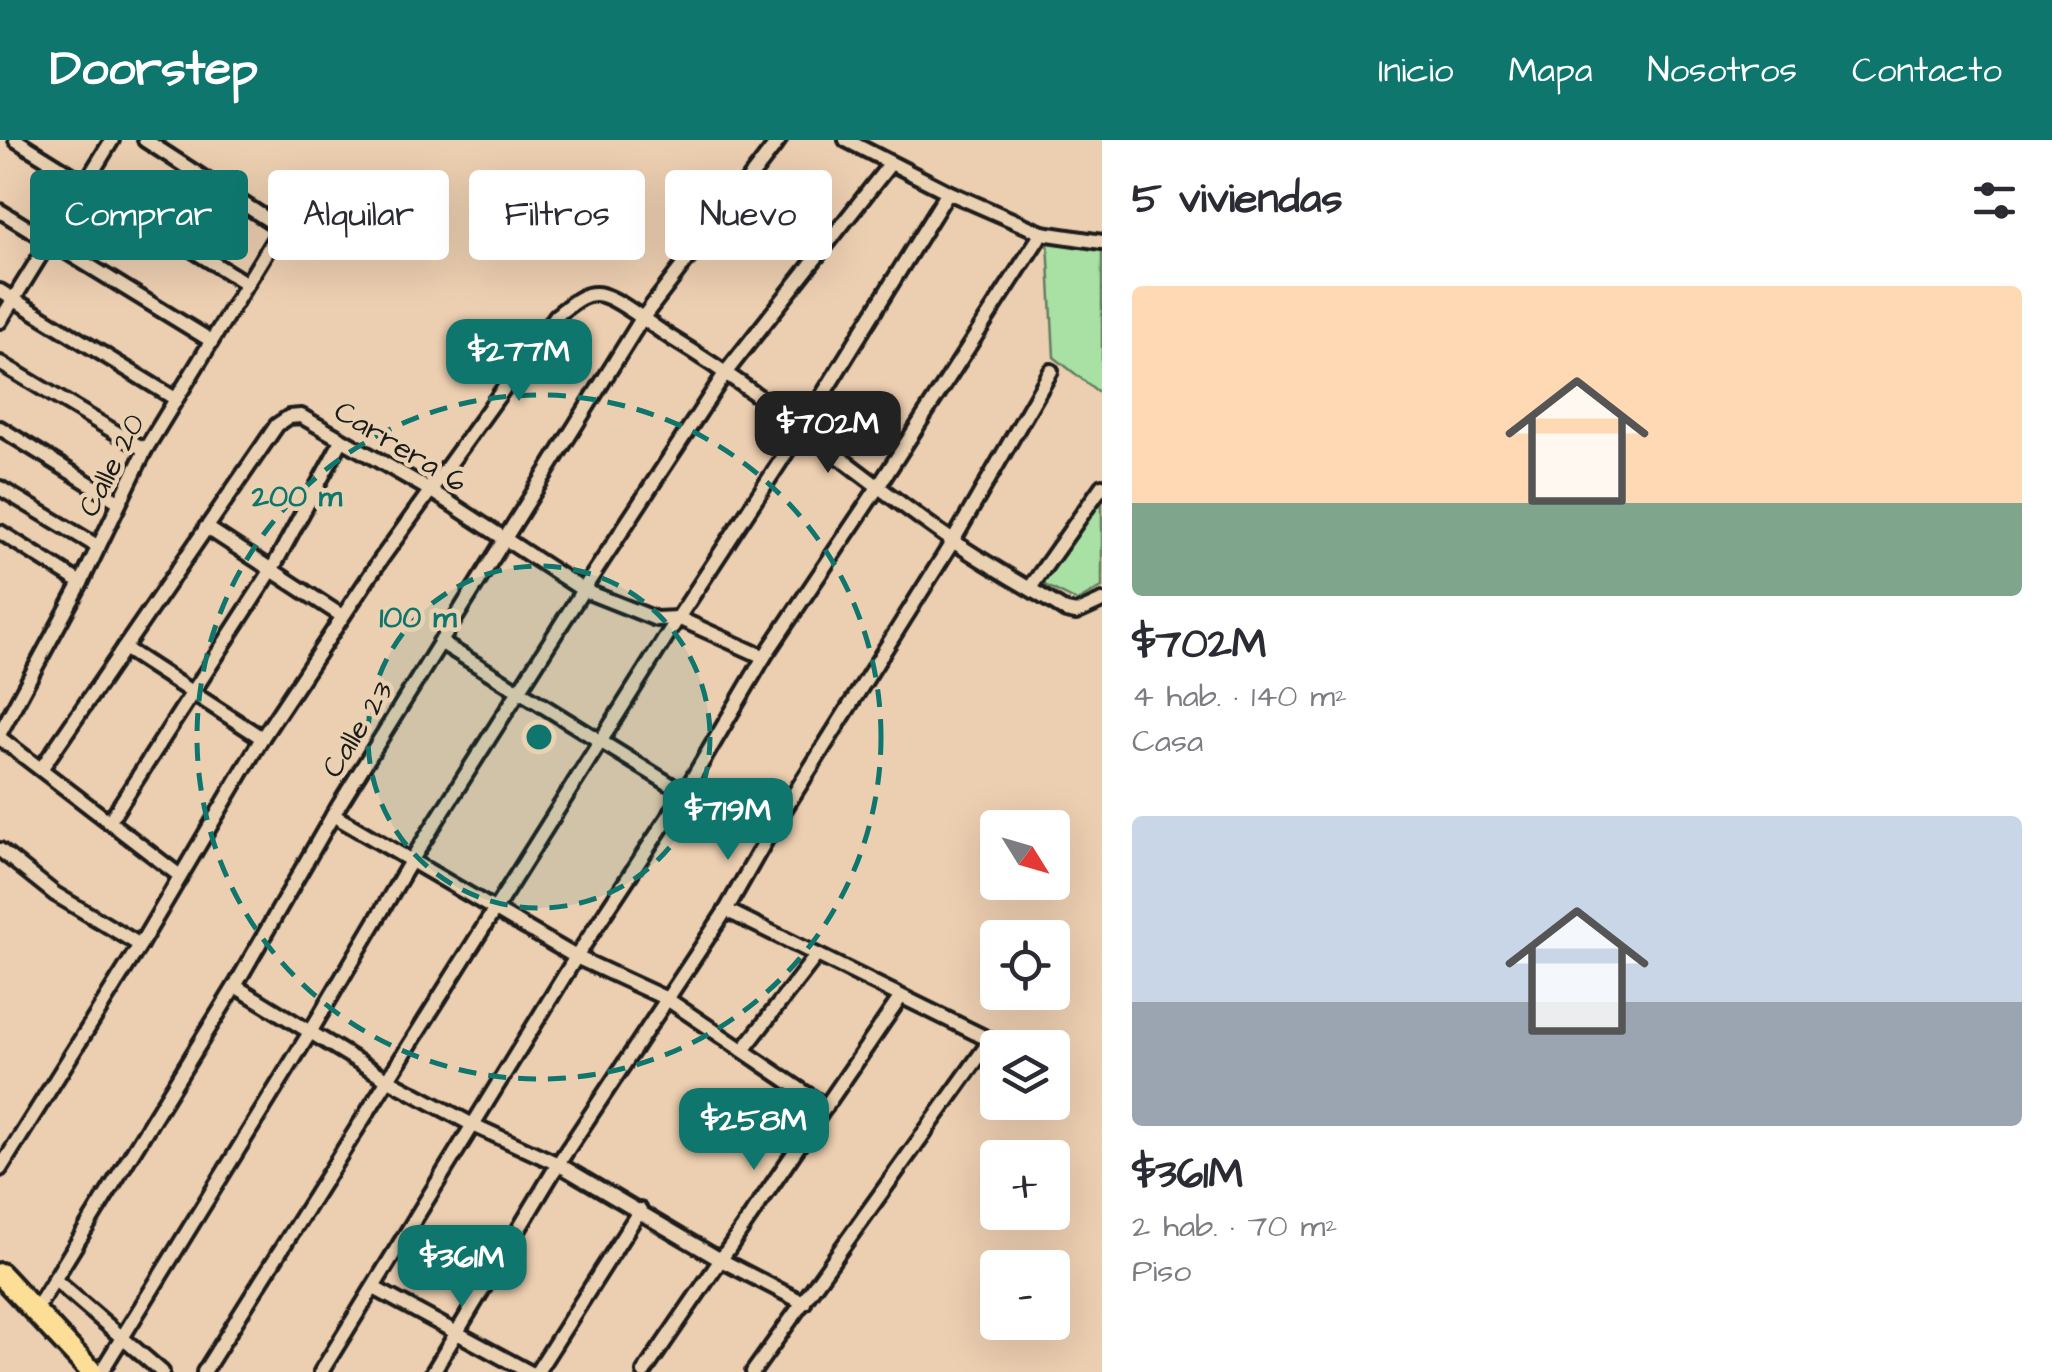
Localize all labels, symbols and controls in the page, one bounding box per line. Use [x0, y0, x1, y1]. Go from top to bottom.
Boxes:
text: Doorstep [50, 37, 258, 103]
text: Inicio [1378, 46, 1453, 95]
text: Mapa [1508, 46, 1592, 95]
text: Nosotros [1647, 46, 1797, 95]
text: Contacto [1852, 46, 2002, 95]
chip: Comprar [30, 170, 248, 260]
chip: Alquilar [268, 170, 449, 260]
chip: Filtros [469, 170, 645, 260]
chip: Nuevo [665, 170, 832, 260]
text: 5 viviendas [1132, 171, 1343, 229]
icon: filters [1967, 173, 2022, 228]
pin: $277M [449, 319, 589, 404]
text: $277M [468, 329, 570, 374]
icon: home [1487, 351, 1667, 531]
street label: Carrera 6 [326, 391, 475, 503]
pin: $702M [758, 391, 898, 476]
text: $702M [777, 401, 879, 446]
street label: Calle 20 [68, 407, 156, 524]
text: 200 m [251, 476, 343, 518]
text: 100 m [379, 597, 457, 639]
text: $702M [1132, 616, 1267, 674]
street label: Calle 23 [312, 673, 404, 786]
text: 4 hab. · 140 m² [1132, 674, 1347, 719]
centre of rings [521, 719, 557, 755]
text: Casa [1132, 719, 1203, 764]
pin: $719M [658, 778, 798, 863]
text: $719M [685, 788, 771, 833]
north arrow [980, 810, 1070, 900]
map controls [980, 810, 1070, 1340]
icon: home [1487, 881, 1667, 1061]
button: locate [980, 920, 1070, 1010]
button: layers [980, 1030, 1070, 1120]
pin: $258M [684, 1088, 824, 1173]
text: $258M [701, 1098, 807, 1143]
button: + [980, 1140, 1070, 1230]
text: $361M [1132, 1146, 1243, 1204]
text: 2 hab. · 70 m² [1132, 1204, 1337, 1249]
pin: $361M [392, 1225, 532, 1310]
text: $361M [420, 1235, 504, 1280]
text: Piso [1132, 1249, 1191, 1294]
button: − [980, 1250, 1070, 1340]

